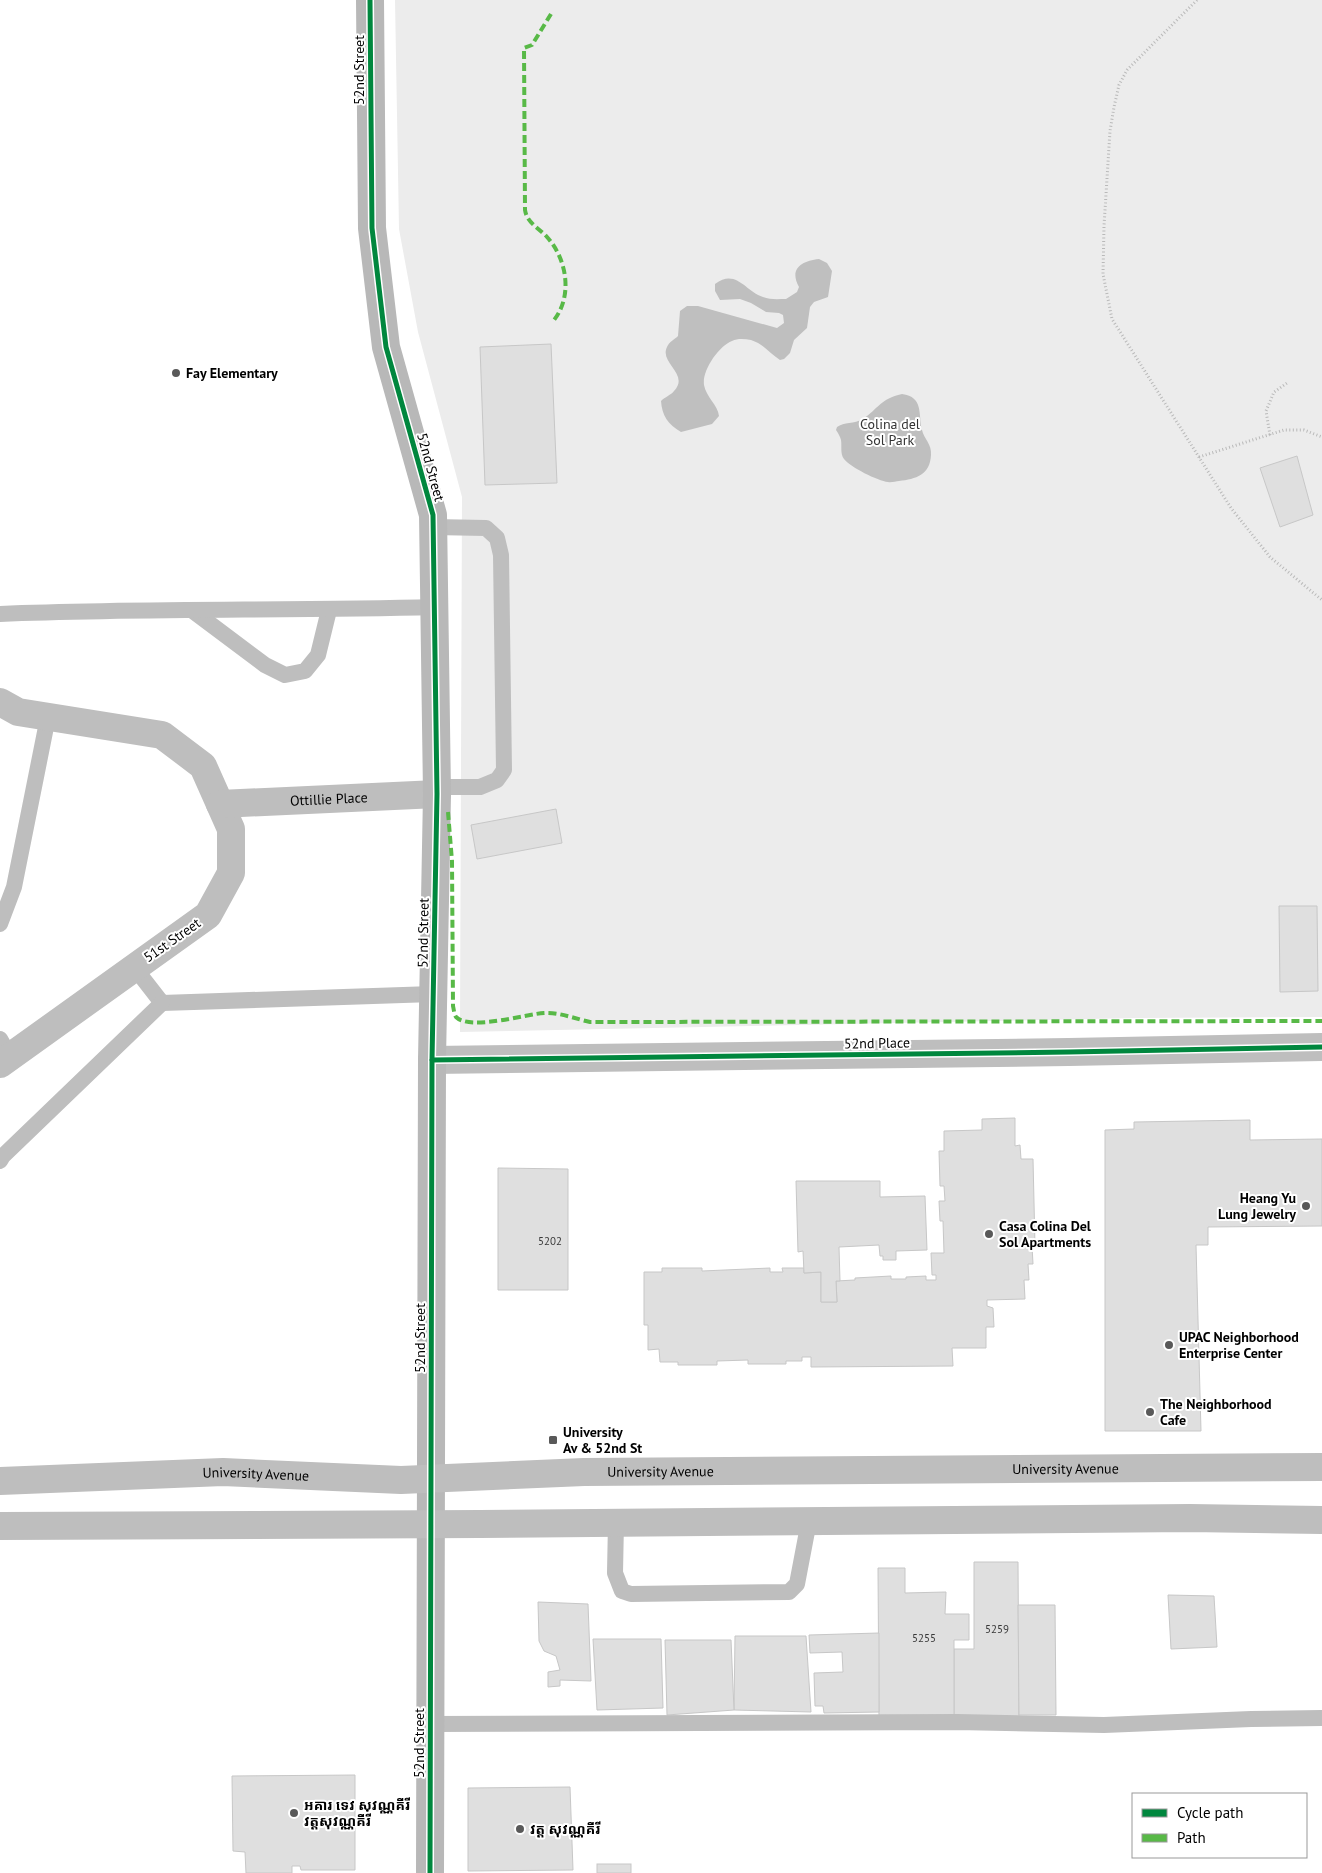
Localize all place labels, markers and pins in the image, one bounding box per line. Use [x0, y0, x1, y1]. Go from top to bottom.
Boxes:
place label: Fay Elementary [186, 364, 278, 382]
marker: Fay Elementary [170, 367, 182, 379]
place label: Heang Yu Lung Jewelry [1218, 1189, 1296, 1223]
marker: Heang Yu Lung Jewelry [1300, 1200, 1312, 1212]
place label: Casa Colina Del Sol Apartments [999, 1217, 1092, 1251]
marker: Casa Colina Del Sol Apartments [983, 1228, 995, 1240]
place label: UPAC Neighborhood Enterprise Center [1179, 1328, 1299, 1362]
marker: UPAC Neighborhood Enterprise Center [1163, 1339, 1175, 1351]
place label: The Neighborhood Cafe [1160, 1395, 1272, 1429]
marker: The Neighborhood Cafe [1144, 1406, 1156, 1418]
place label: University Av & 52nd St [563, 1423, 642, 1457]
marker: University Av & 52nd St [547, 1434, 559, 1446]
place label: អគារ ទេវ សុវណ្ណគីរី វត្តសុវណ្ណគីរី [304, 1796, 410, 1830]
marker: អគារ ទេវ សុវណ្ណគីរី វត្តសុវណ្ណគីរី [288, 1807, 300, 1819]
place label: វត្ត សុវណ្ណគីរី [530, 1820, 601, 1838]
marker: វត្ត សុវណ្ណគីរី [514, 1823, 526, 1835]

